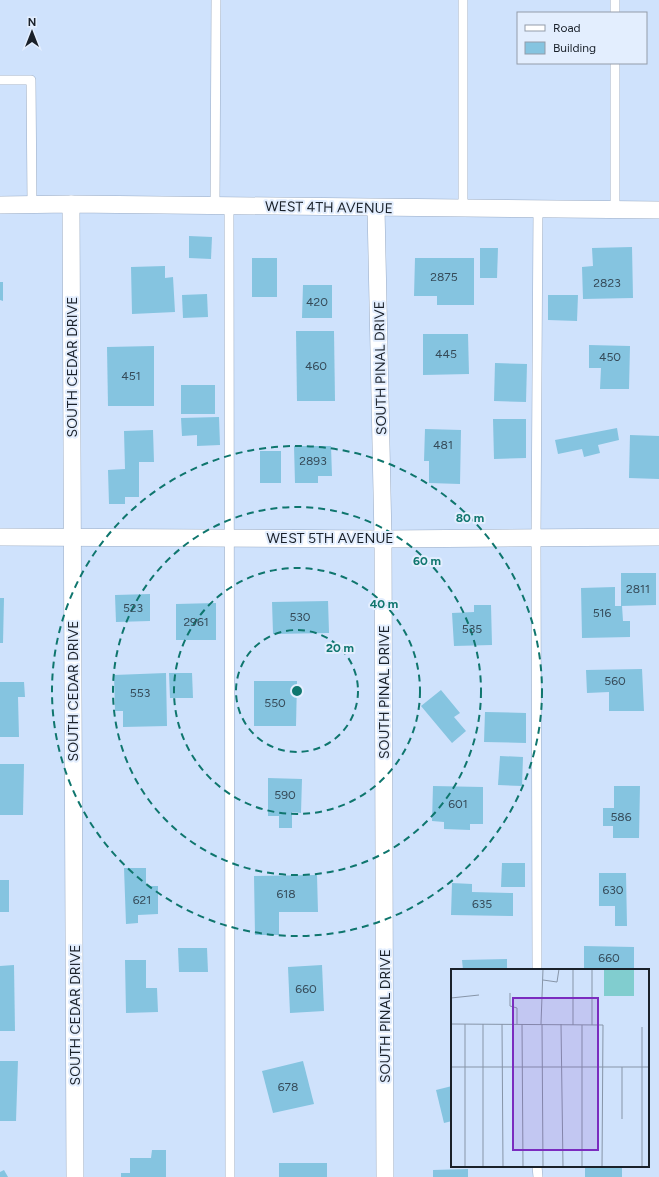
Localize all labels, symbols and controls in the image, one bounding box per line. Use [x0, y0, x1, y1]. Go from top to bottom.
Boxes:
north arrow [12, 12, 52, 52]
legend [517, 12, 647, 64]
text: N [28, 16, 36, 29]
text: Road [553, 21, 581, 35]
text: Building [553, 41, 596, 55]
street label: WEST 4TH AVENUE [265, 198, 393, 217]
house number: 2875 [430, 270, 458, 284]
house number: 2823 [593, 276, 621, 290]
house number: 420 [306, 295, 328, 309]
street label: SOUTH CEDAR DRIVE [64, 297, 81, 437]
street label: SOUTH PINAL DRIVE [371, 301, 390, 435]
house number: 445 [435, 347, 457, 361]
house number: 450 [599, 350, 621, 364]
house number: 460 [305, 359, 327, 373]
house number: 451 [121, 369, 141, 383]
house number: 481 [433, 438, 453, 452]
house number: 2893 [299, 454, 327, 468]
text: 80 m [456, 511, 484, 525]
street label: WEST 5TH AVENUE [266, 530, 394, 547]
text: 60 m [413, 554, 441, 568]
house number: 2811 [626, 582, 650, 596]
text: 40 m [370, 597, 398, 611]
house number: 523 [123, 601, 143, 615]
house number: 516 [593, 606, 612, 620]
house number: 530 [289, 610, 311, 624]
house number: 2961 [183, 615, 209, 629]
street label: SOUTH CEDAR DRIVE [65, 621, 82, 761]
house number: 535 [462, 622, 482, 636]
street label: SOUTH PINAL DRIVE [376, 625, 393, 759]
text: 20 m [326, 641, 354, 655]
house number: 560 [604, 674, 626, 688]
centre of rings [290, 684, 304, 698]
house number: 553 [130, 686, 150, 700]
house number: 550 [264, 696, 286, 710]
house number: 590 [274, 788, 296, 802]
house number: 601 [448, 797, 468, 811]
house number: 586 [610, 810, 632, 824]
house number: 630 [602, 883, 624, 897]
house number: 618 [276, 887, 296, 901]
house number: 621 [133, 893, 151, 907]
house number: 635 [472, 897, 492, 911]
street label: SOUTH CEDAR DRIVE [67, 945, 84, 1085]
street label: SOUTH PINAL DRIVE [377, 949, 394, 1083]
house number: 660 [598, 951, 620, 965]
inset map [451, 969, 649, 1167]
house number: 660 [295, 982, 317, 996]
house number: 678 [278, 1080, 298, 1094]

